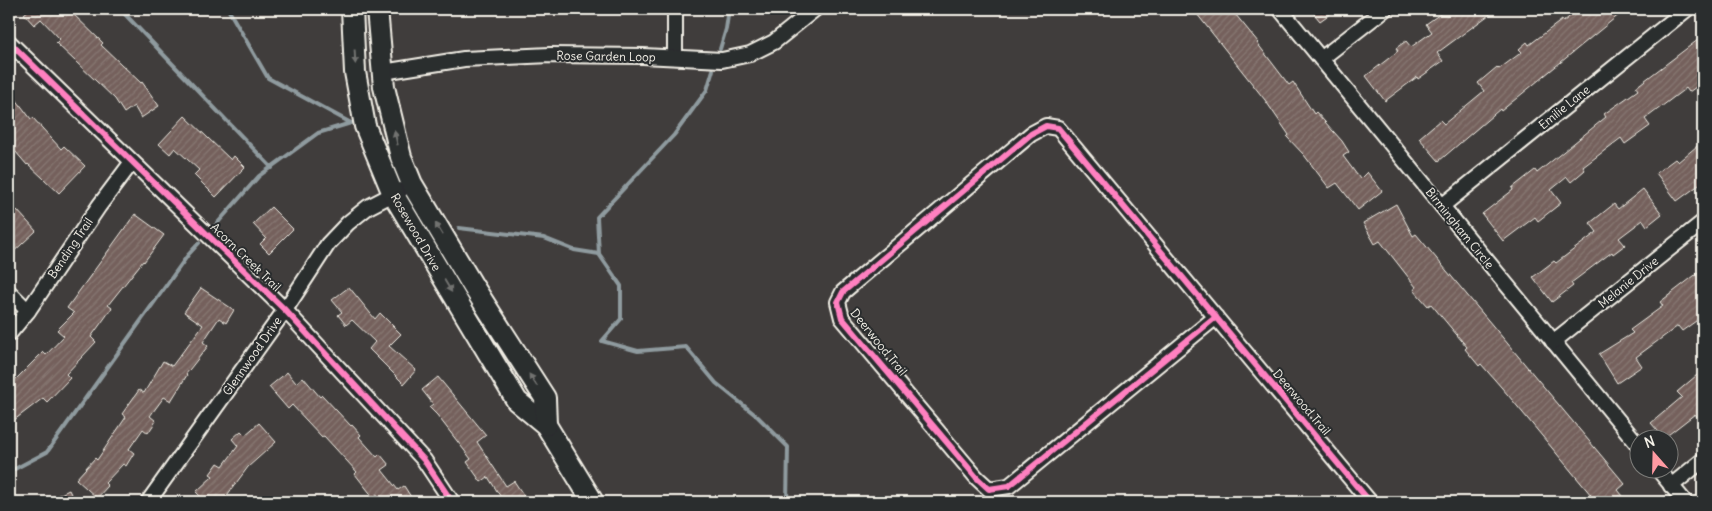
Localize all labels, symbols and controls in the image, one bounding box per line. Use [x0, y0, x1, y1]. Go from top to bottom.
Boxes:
street label: Rose Garden Loop [556, 48, 656, 64]
one-way arrow [351, 50, 359, 66]
street label: Emilie Lane [1535, 82, 1593, 132]
one-way arrow [392, 131, 400, 146]
street label: Birmingham Circle [1423, 184, 1497, 272]
street label: Rosewood Drive [388, 190, 444, 274]
street label: Bending Trail [44, 215, 96, 281]
street label: Acorn Creek Trail [208, 220, 284, 294]
one-way arrow [434, 222, 443, 235]
street label: Melanie Drive [1595, 253, 1661, 311]
one-way arrow [443, 279, 452, 292]
street label: Deerwood Trail [847, 306, 911, 378]
street label: Glennwood Drive [219, 314, 285, 398]
street label: Deerwood Trail [1270, 366, 1334, 438]
one-way arrow [529, 373, 538, 387]
north arrow [1630, 428, 1680, 478]
text: N [1642, 432, 1657, 452]

